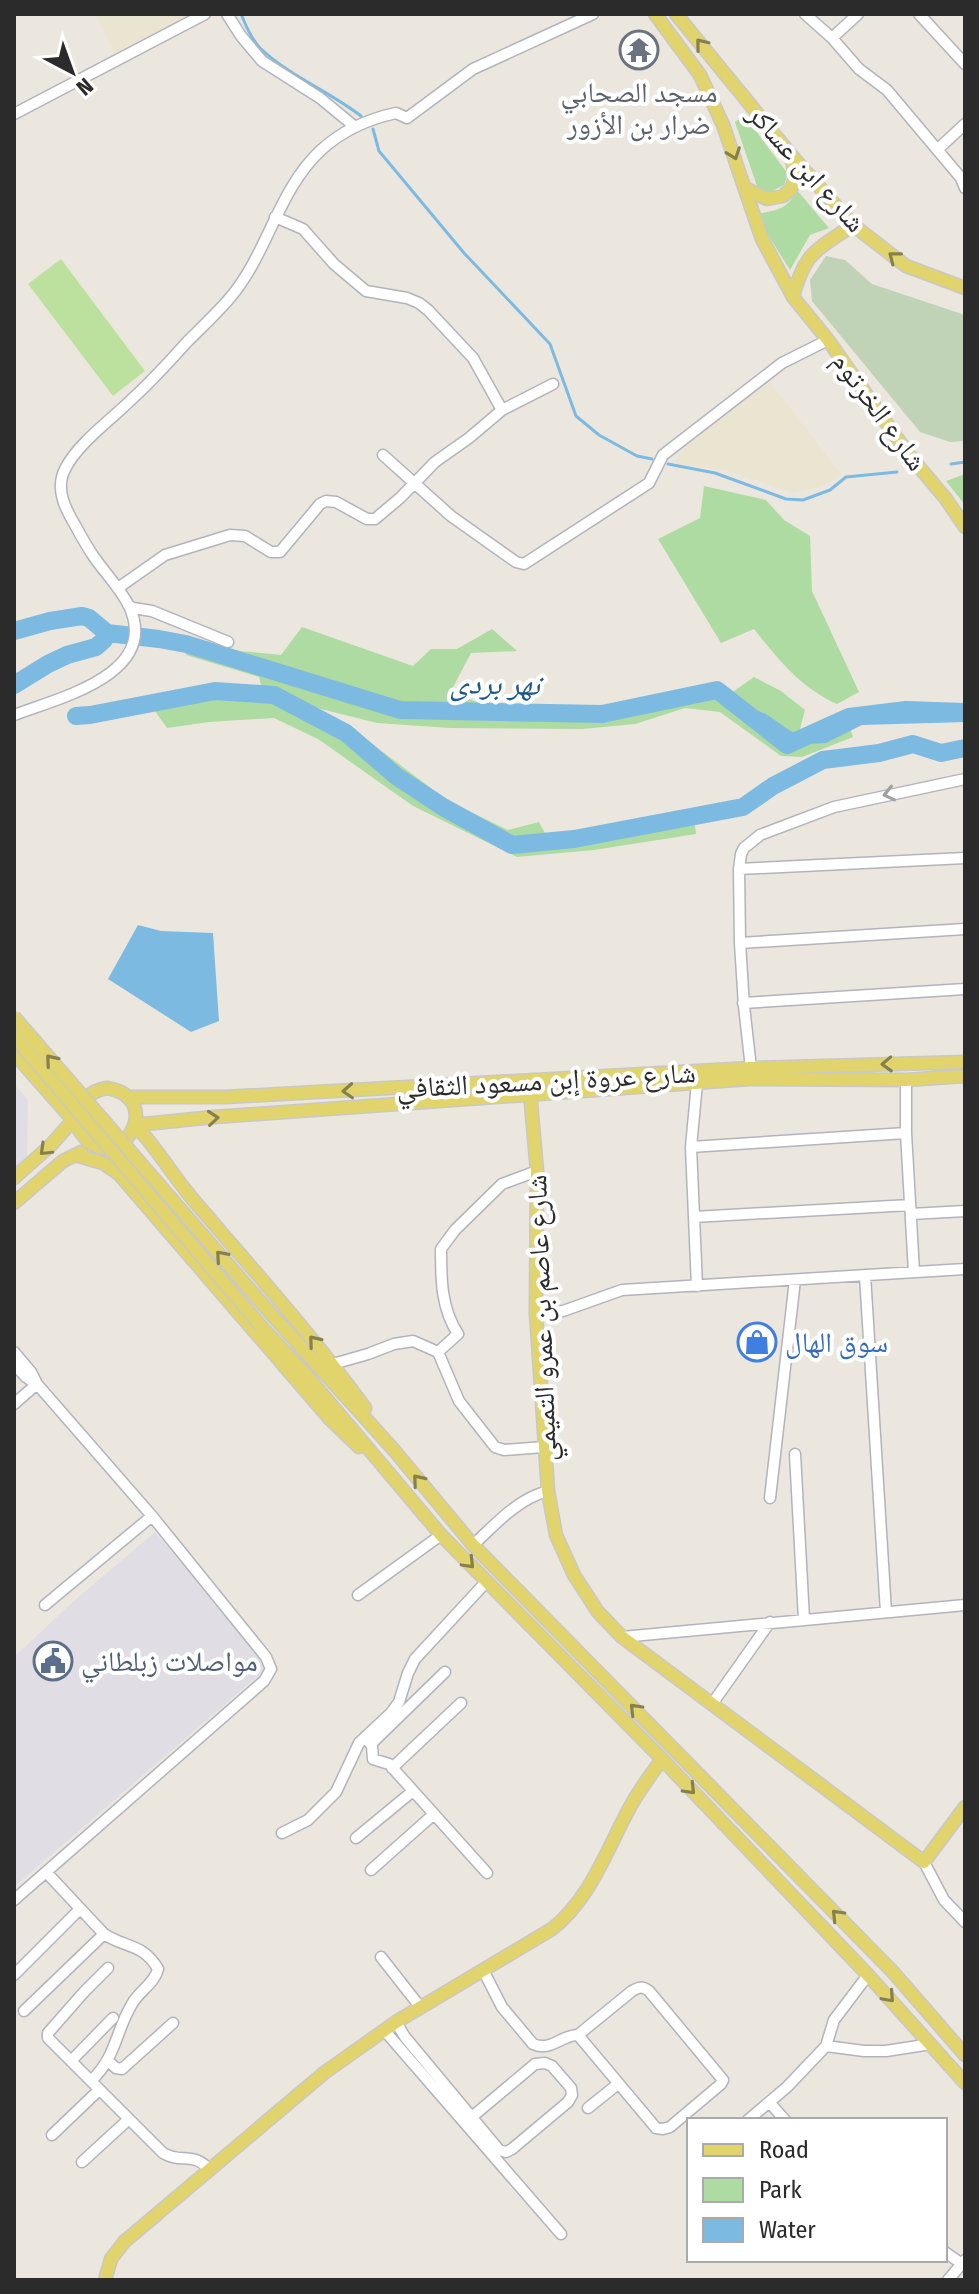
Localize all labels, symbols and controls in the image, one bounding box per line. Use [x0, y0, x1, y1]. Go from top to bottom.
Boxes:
temple icon: مسجد الصحابي ضرار بن الأزور [618, 29, 660, 71]
north arrow [32, 32, 112, 112]
one-way arrow [696, 39, 711, 54]
text: N [71, 72, 99, 101]
place label: مسجد الصحابي ضرار بن الأزور [561, 76, 717, 142]
street label: شارع ابن عساكر [739, 97, 872, 239]
one-way arrow [724, 146, 741, 160]
one-way arrow [888, 252, 903, 266]
street label: شارع الخرتوم [824, 345, 934, 478]
water label: نهر بردى [450, 665, 545, 703]
one-way arrow [882, 785, 896, 802]
one-way arrow [46, 1055, 60, 1069]
street label: شارع عروة إبن مسعود الثقافي [396, 1056, 697, 1111]
one-way arrow [880, 1056, 893, 1073]
one-way arrow [341, 1082, 354, 1099]
one-way arrow [207, 1109, 220, 1126]
one-way arrow [40, 1141, 54, 1156]
street label: شارع عاصم بن عمرو التميمي [520, 1174, 569, 1462]
one-way arrow [216, 1251, 231, 1266]
shop icon: سوق الهال [736, 1321, 778, 1363]
place label: سوق الهال [785, 1326, 888, 1360]
one-way arrow [309, 1336, 324, 1351]
one-way arrow [413, 1474, 428, 1489]
one-way arrow [460, 1554, 474, 1568]
public building icon: مواصلات زبلطاني [32, 1640, 74, 1682]
place label: مواصلات زبلطاني [81, 1645, 258, 1684]
one-way arrow [630, 1704, 645, 1718]
one-way arrow [681, 1779, 695, 1794]
one-way arrow [832, 1910, 846, 1924]
one-way arrow [879, 1988, 893, 2003]
legend [687, 2118, 947, 2262]
text: Road [759, 2136, 809, 2164]
text: Park [759, 2176, 802, 2204]
text: Water [759, 2216, 816, 2244]

